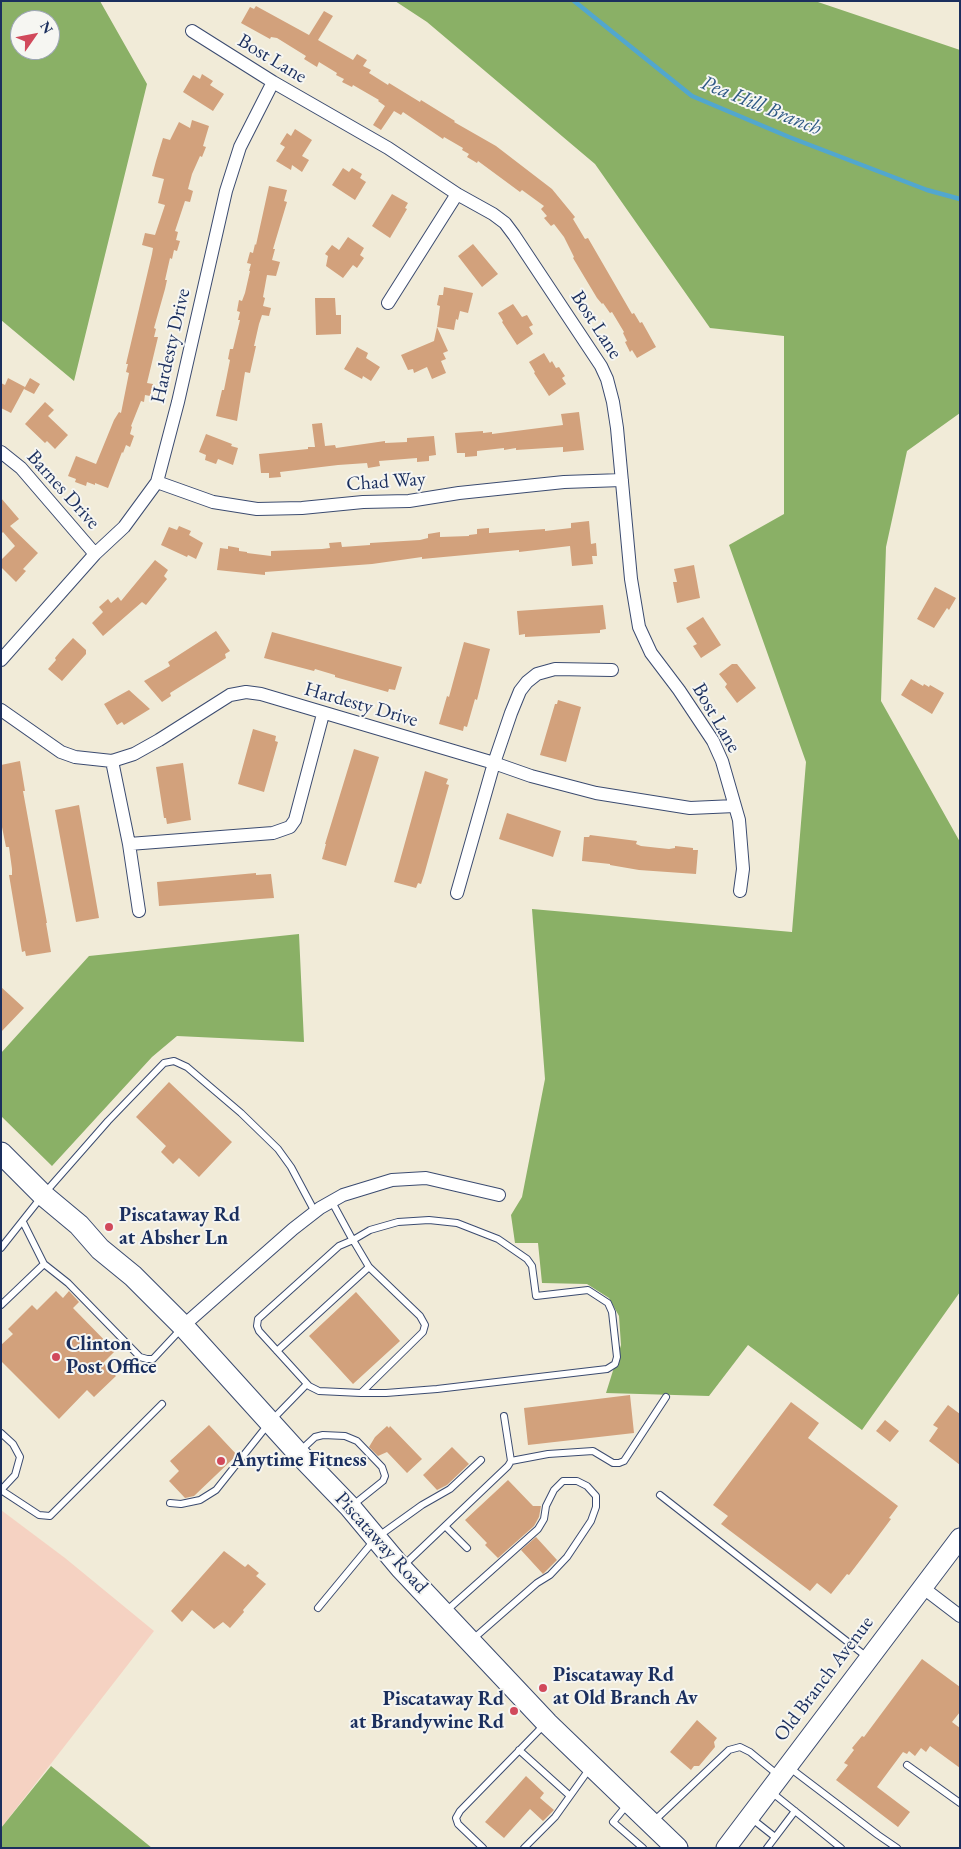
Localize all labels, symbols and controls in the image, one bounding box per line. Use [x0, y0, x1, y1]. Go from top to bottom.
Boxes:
north arrow [10, 10, 60, 60]
text: N [36, 18, 57, 37]
street label: Bost Lane [233, 29, 311, 89]
water label: Pea Hill Branch [697, 70, 825, 142]
street label: Hardesty Drive [146, 286, 196, 406]
street label: Bost Lane [565, 286, 627, 364]
street label: Barnes Drive [21, 446, 105, 534]
street label: Chad Way [346, 467, 426, 497]
street label: Hardesty Drive [301, 677, 421, 733]
street label: Bost Lane [687, 679, 745, 757]
place label: Piscataway Rd at Absher Ln [119, 1204, 240, 1251]
marker: Piscataway Rd at Absher Ln [103, 1221, 115, 1233]
place label: Clinton Post Office [66, 1333, 157, 1380]
marker: Clinton Post Office [50, 1351, 62, 1363]
place label: Anytime Fitness [231, 1449, 367, 1473]
marker: Anytime Fitness [215, 1455, 227, 1467]
street label: Piscataway Road [329, 1487, 433, 1599]
street label: Old Branch Avenue [769, 1611, 879, 1747]
place label: Piscataway Rd at Old Branch Av [553, 1664, 698, 1711]
marker: Piscataway Rd at Old Branch Av [537, 1682, 549, 1694]
place label: Piscataway Rd at Brandywine Rd [350, 1688, 504, 1735]
marker: Piscataway Rd at Brandywine Rd [508, 1705, 520, 1717]

